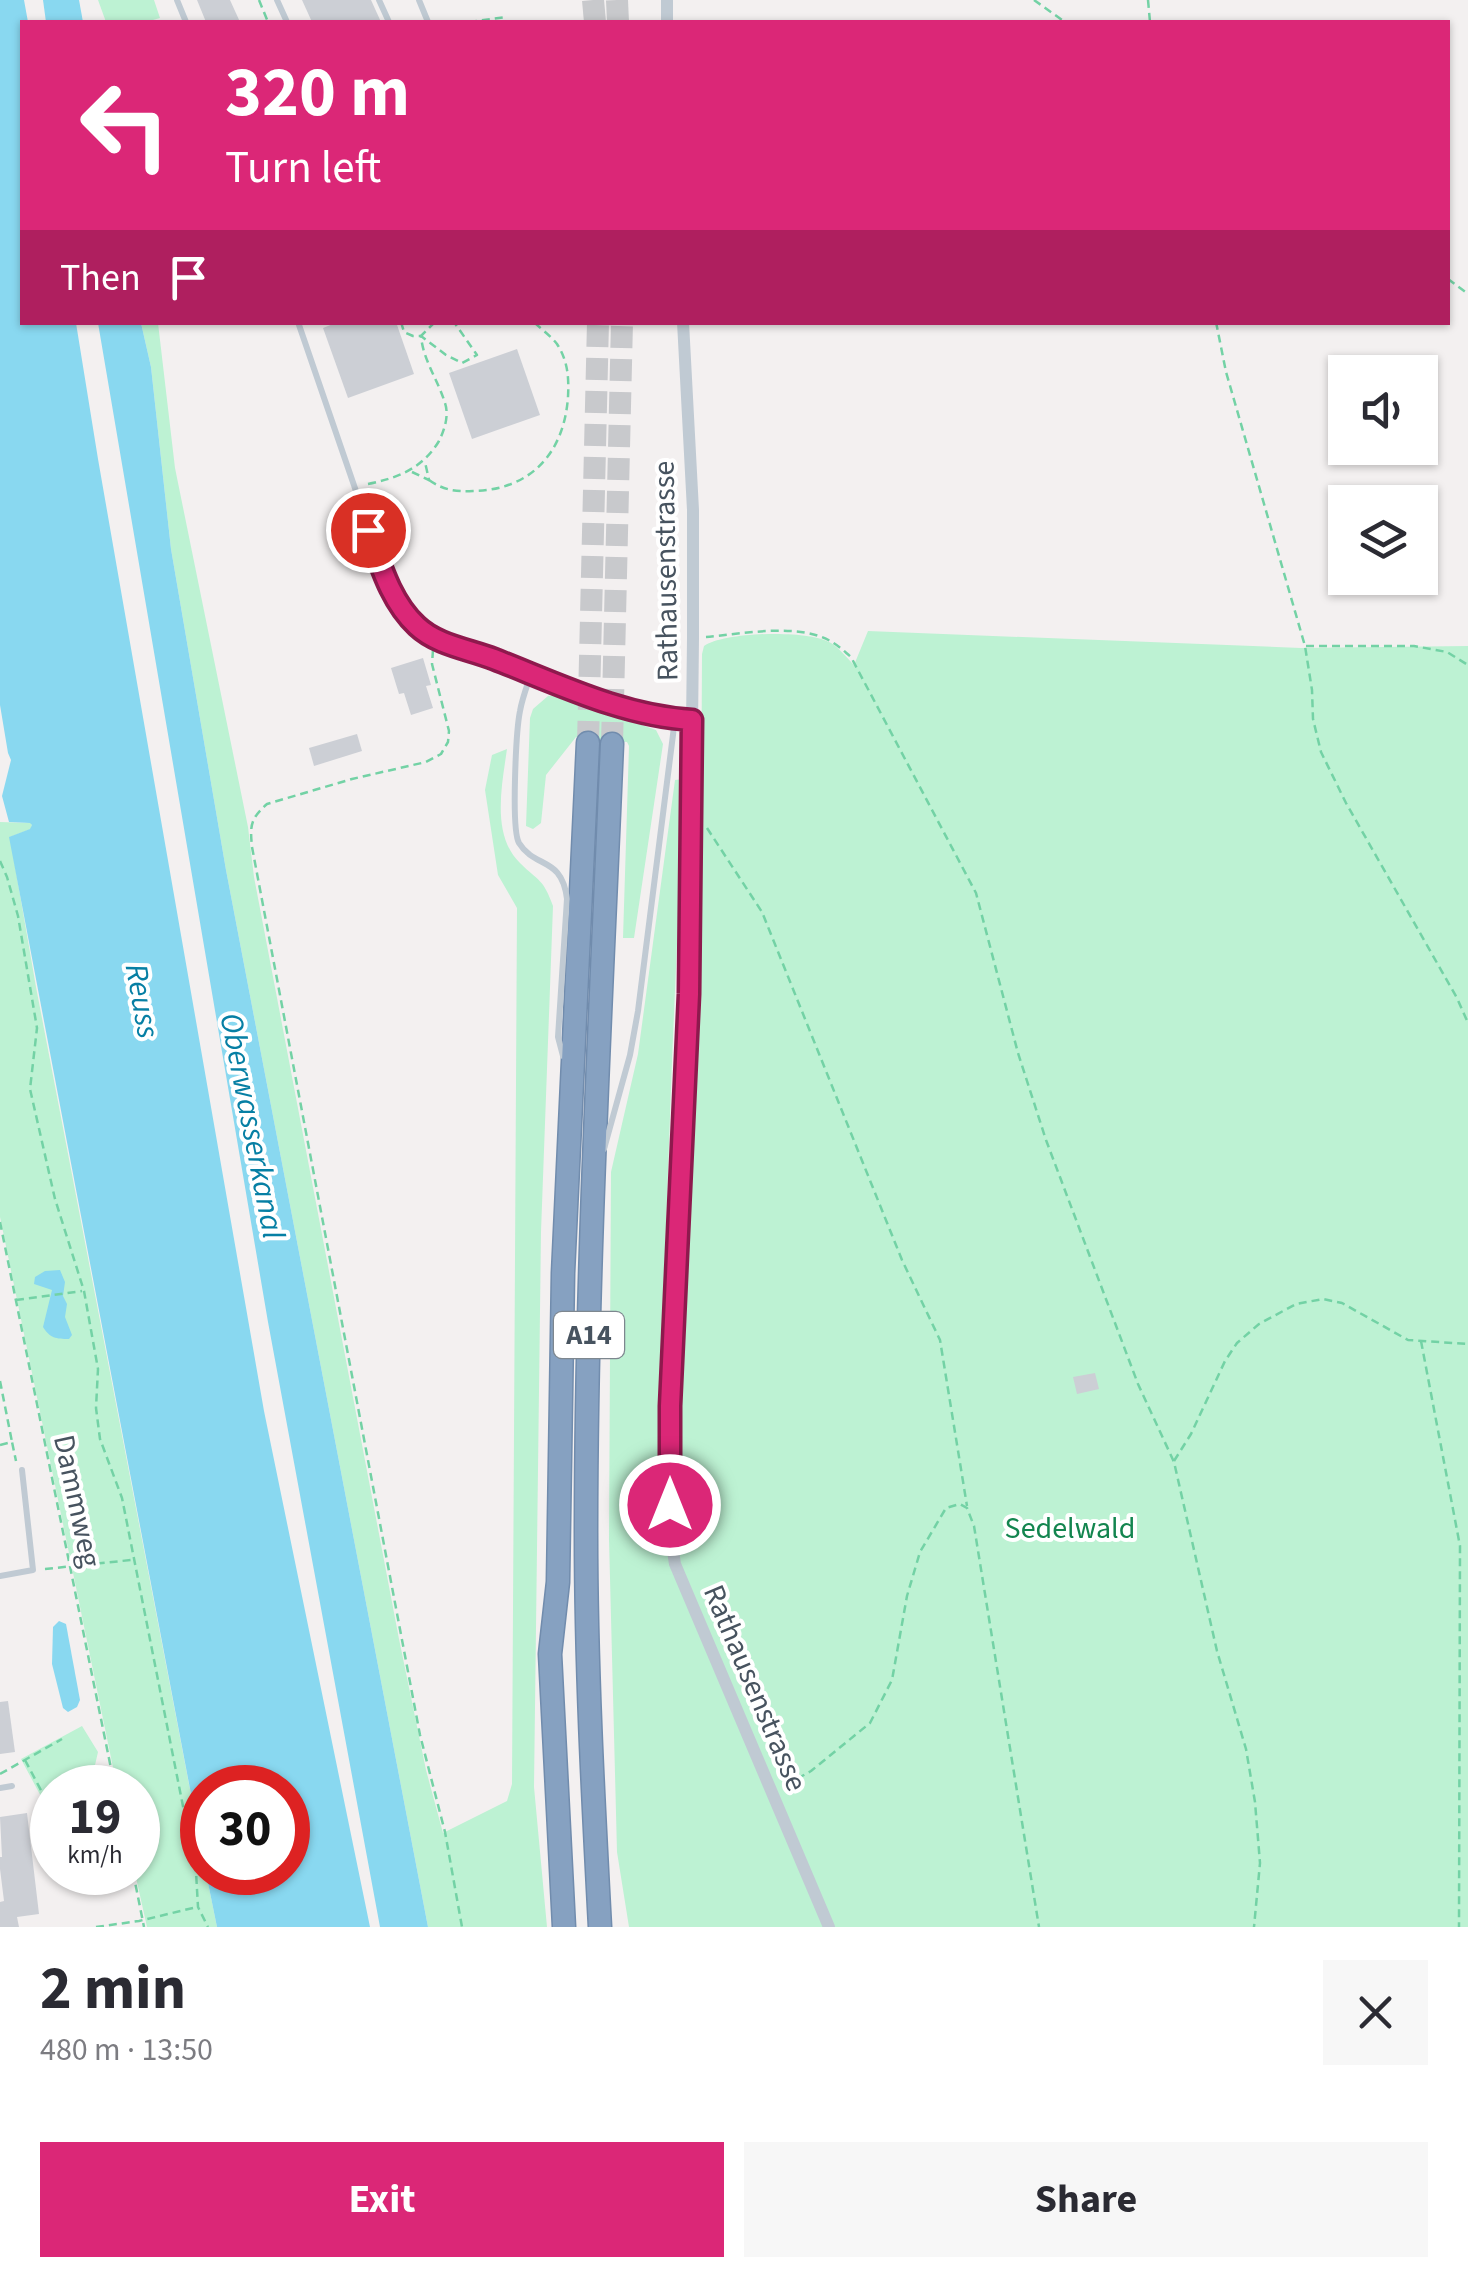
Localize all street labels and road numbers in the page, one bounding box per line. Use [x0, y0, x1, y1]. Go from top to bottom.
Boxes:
street label: Rathausenstrasse [643, 460, 689, 682]
road number: A14 [554, 1312, 624, 1358]
street label: Dammweg [42, 1431, 112, 1571]
street label: Rathausenstrasse [692, 1578, 818, 1798]

